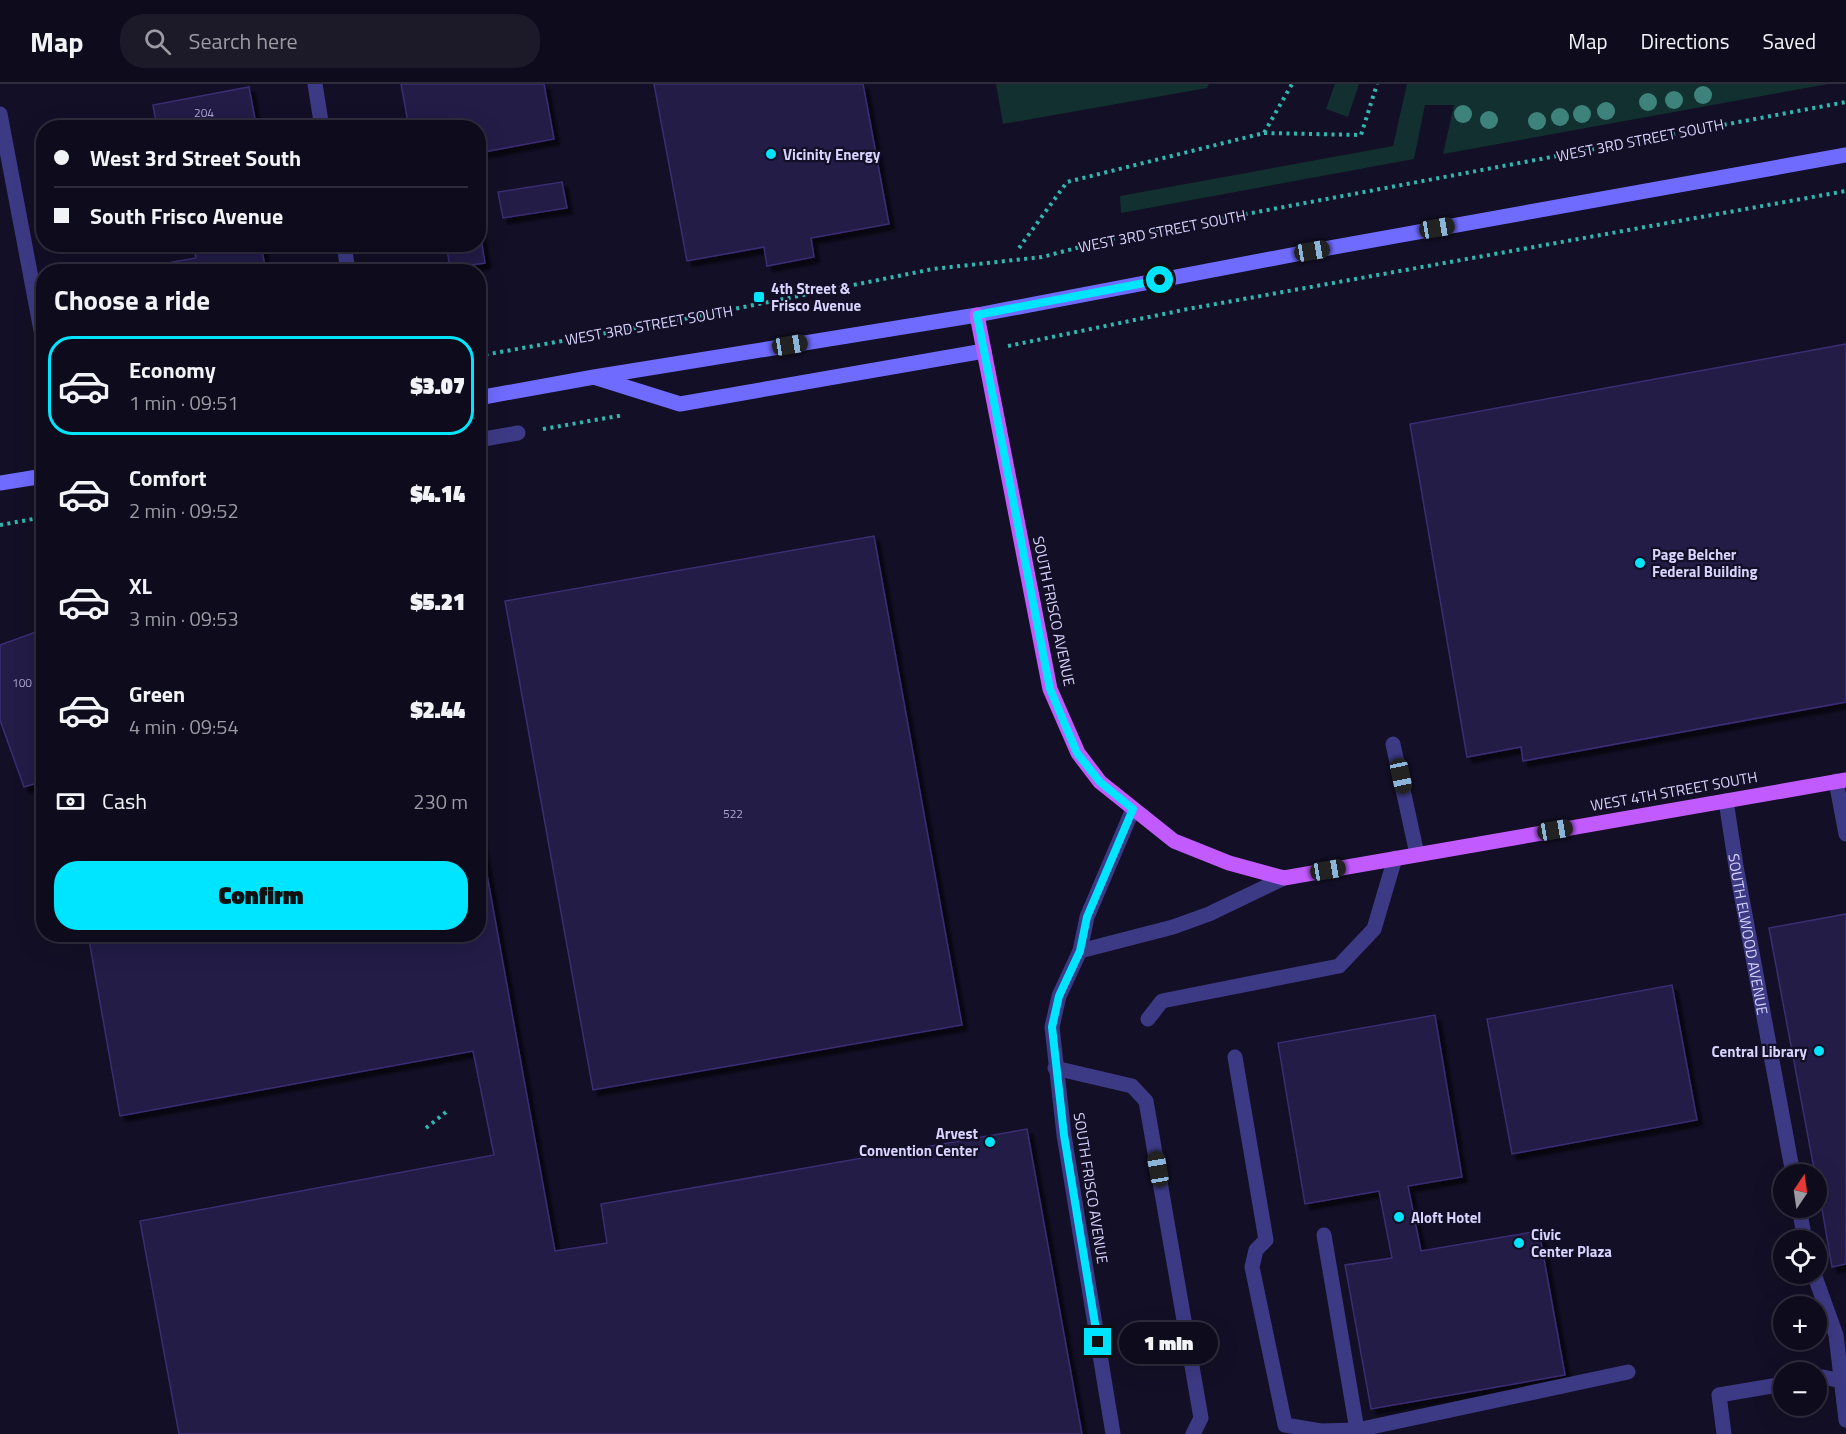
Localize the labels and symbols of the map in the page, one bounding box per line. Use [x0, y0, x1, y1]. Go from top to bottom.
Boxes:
house number: 204 [194, 103, 214, 122]
street label: WEST 3RD STREET SOUTH [1554, 112, 1726, 168]
place label: Vicinity Energy [783, 143, 881, 166]
marker: Vicinity Energy [764, 147, 778, 161]
street label: WEST 3RD STREET SOUTH [1076, 203, 1248, 259]
car [1418, 216, 1456, 240]
car [1293, 239, 1331, 263]
route start [1146, 266, 1173, 293]
place label: 4th Street & Frisco Avenue [771, 277, 862, 317]
marker: 4th Street & Frisco Avenue [752, 290, 766, 304]
street label: WEST 3RD STREET SOUTH [563, 299, 735, 351]
car [771, 333, 809, 357]
street label: SOUTH FRISCO AVENUE [1027, 534, 1081, 688]
place label: Page Belcher Federal Building [1652, 543, 1758, 583]
marker: Page Belcher Federal Building [1633, 556, 1647, 570]
house number: 100 [12, 673, 32, 692]
car [1388, 757, 1414, 795]
street label: WEST 4TH STREET SOUTH [1589, 765, 1759, 817]
house number: 522 [723, 804, 743, 823]
car [1536, 818, 1574, 842]
street label: SOUTH ELWOOD AVENUE [1723, 852, 1775, 1017]
car [1309, 858, 1347, 882]
place label: Central Library [1712, 1040, 1807, 1063]
marker: Central Library [1812, 1044, 1826, 1058]
street label: SOUTH FRISCO AVENUE [1068, 1111, 1114, 1265]
place label: Arvest Convention Center [859, 1122, 979, 1162]
marker: Arvest Convention Center [983, 1135, 997, 1149]
car [1146, 1150, 1170, 1188]
north arrow [1773, 1164, 1827, 1218]
place label: Aloft Hotel [1411, 1206, 1481, 1229]
marker: Aloft Hotel [1392, 1210, 1406, 1224]
place label: Civic Center Plaza [1531, 1223, 1612, 1263]
marker: Civic Center Plaza [1512, 1236, 1526, 1250]
callout: 1 min [1119, 1321, 1218, 1363]
route end [1084, 1328, 1111, 1355]

